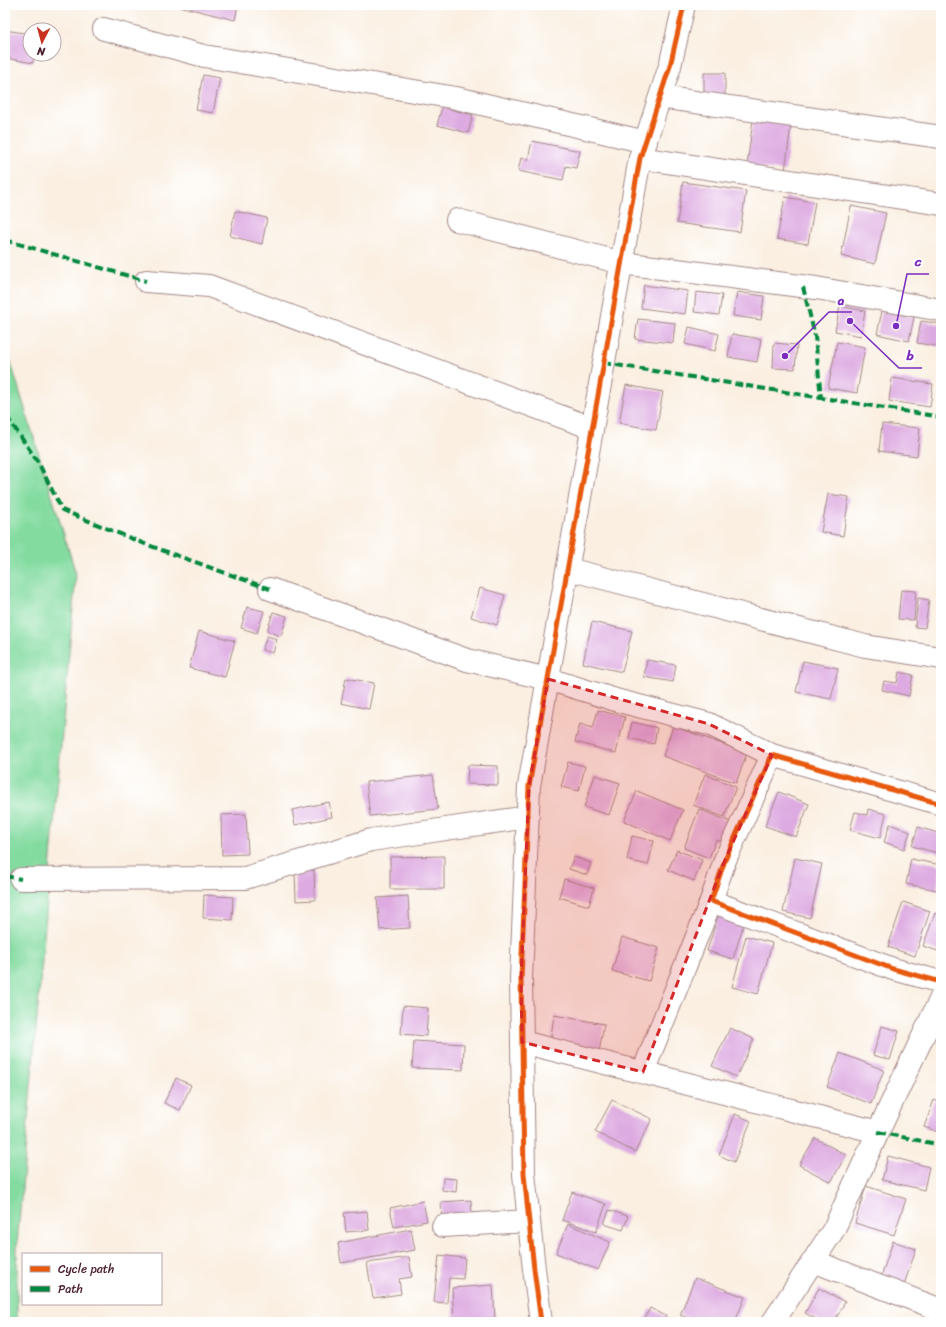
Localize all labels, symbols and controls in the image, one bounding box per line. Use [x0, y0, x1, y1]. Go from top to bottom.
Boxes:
north arrow [22, 22, 62, 62]
text: N [36, 42, 47, 61]
callout: c [907, 249, 929, 274]
text: c [914, 250, 922, 273]
callout: a [829, 287, 852, 312]
text: a [837, 289, 845, 312]
callout: b [899, 343, 922, 368]
text: b [905, 344, 914, 367]
legend [22, 1253, 162, 1305]
text: Cycle path [58, 1258, 114, 1280]
text: Path [58, 1278, 83, 1300]

